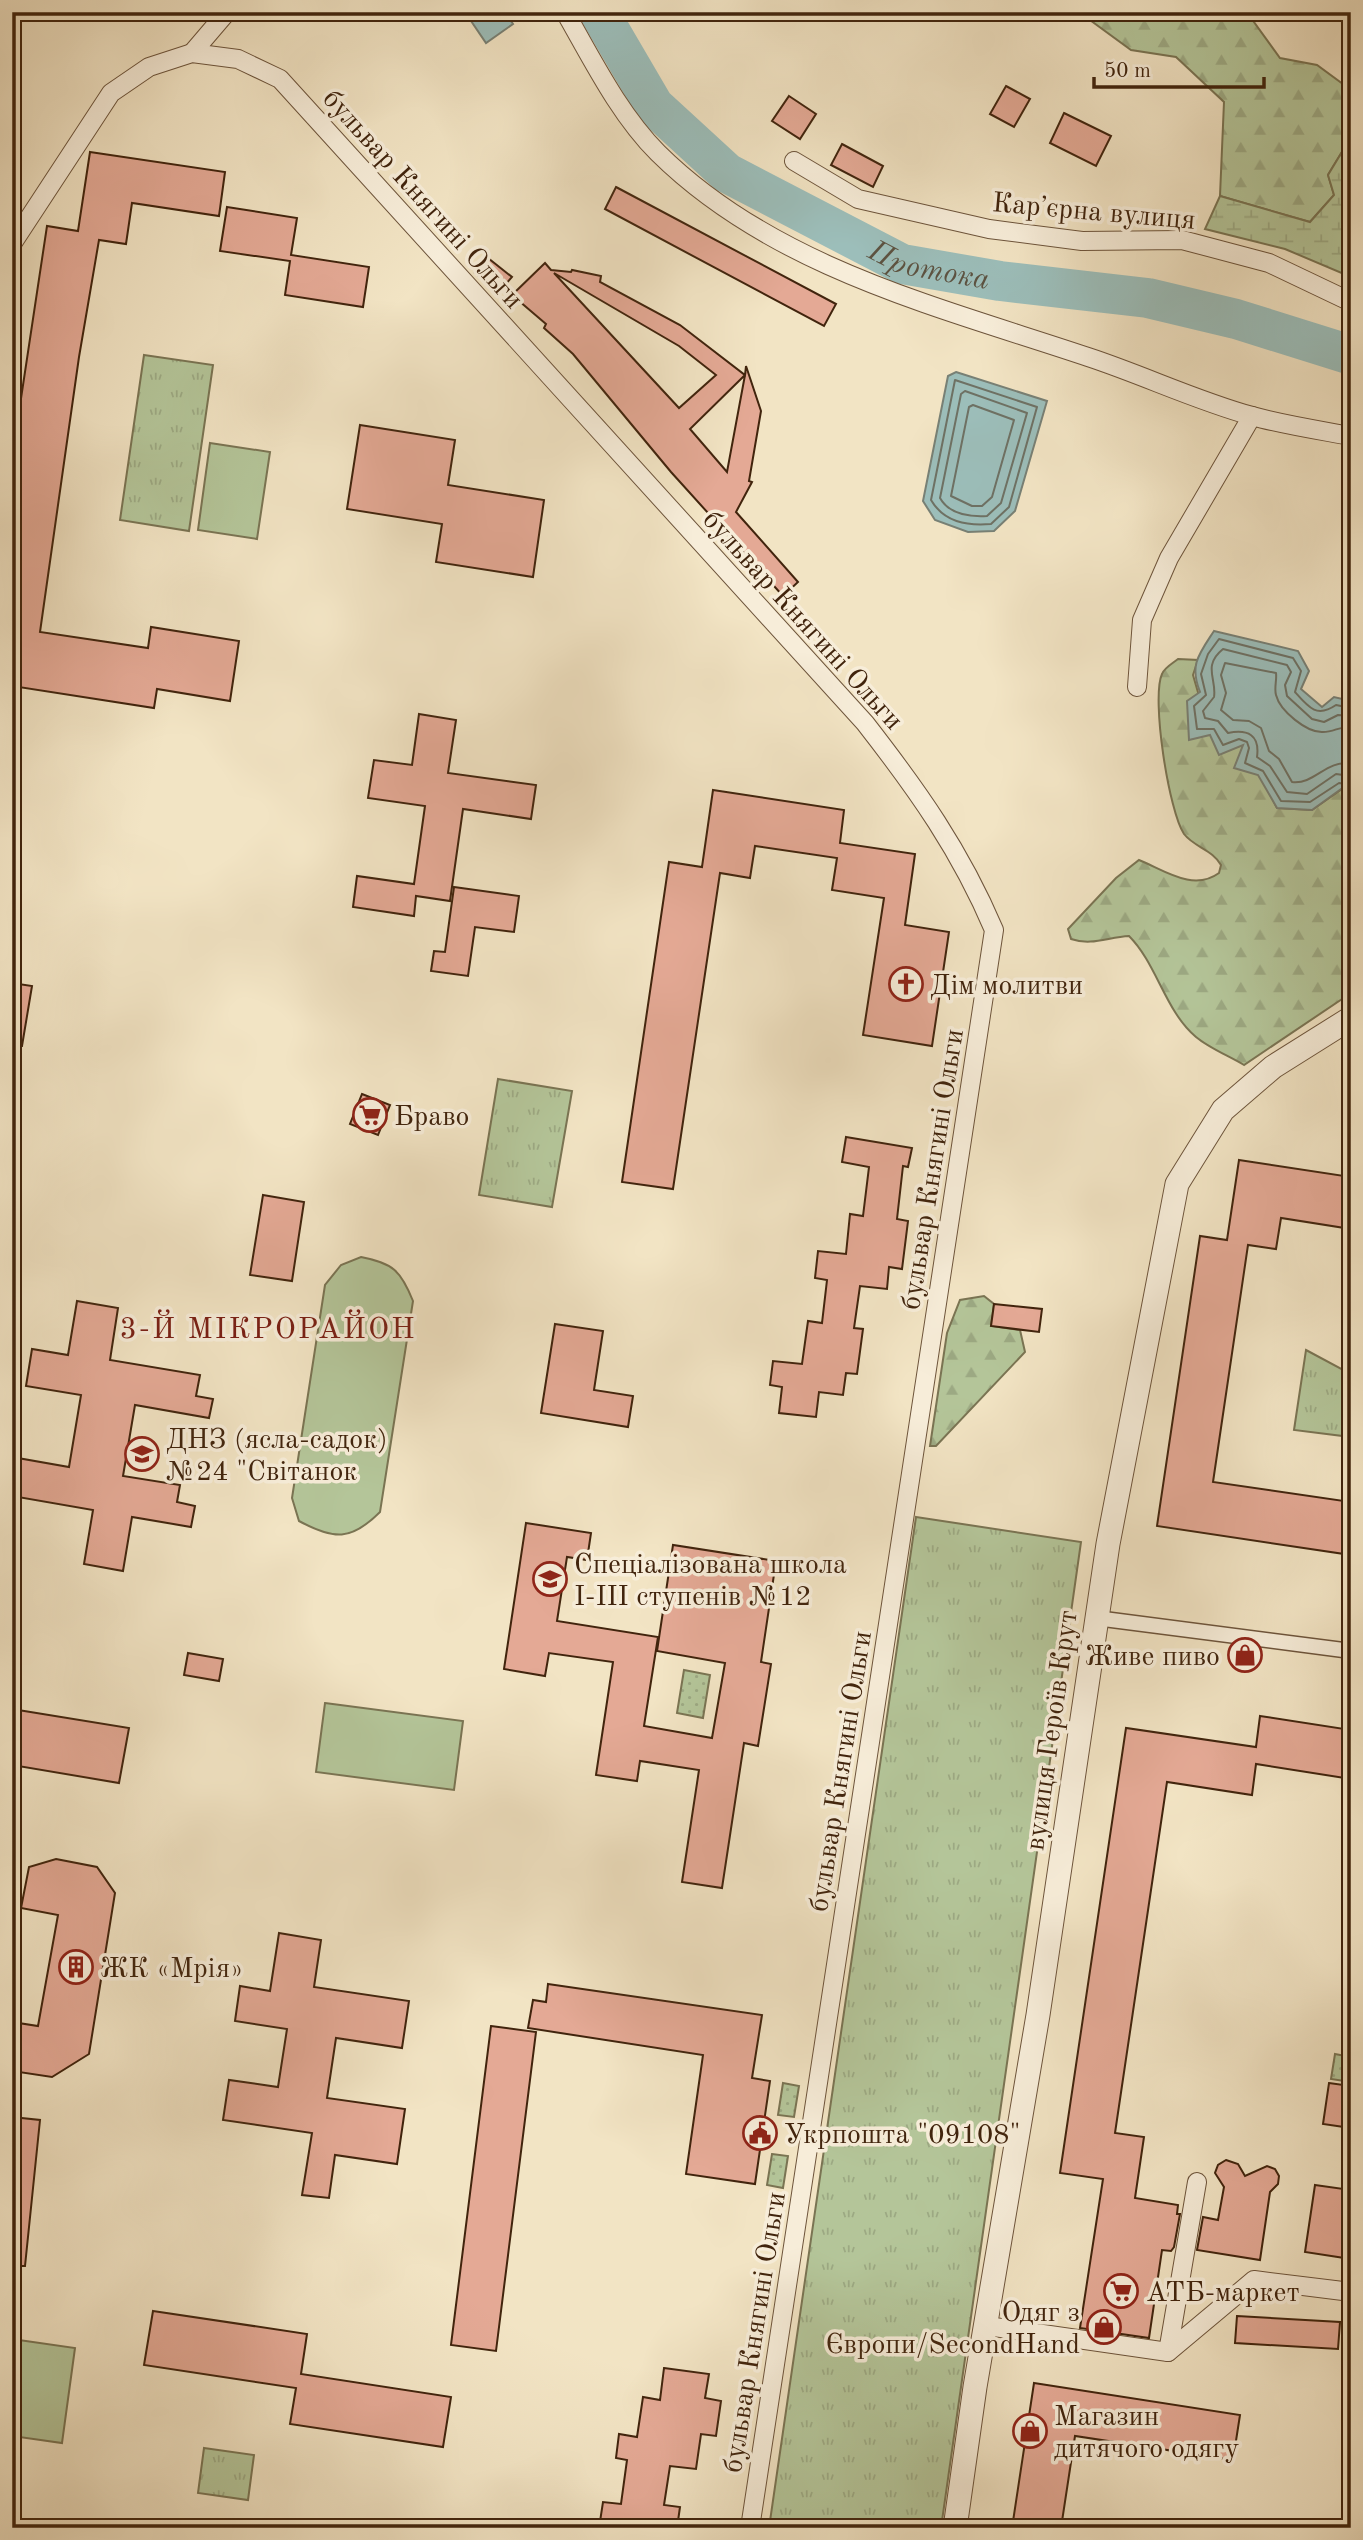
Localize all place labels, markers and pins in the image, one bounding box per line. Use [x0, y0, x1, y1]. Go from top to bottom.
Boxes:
church icon: Дім молитви [887, 965, 925, 1003]
place label: Дім молитви [930, 973, 1083, 1001]
supermarket icon: Браво [351, 1096, 389, 1134]
place label: Браво [394, 1104, 470, 1132]
place label: ДНЗ (ясла-садок) №24 "Світанок [166, 1427, 388, 1487]
school or university icon: ДНЗ (ясла-садок) №24 "Світанок [123, 1435, 161, 1473]
place label: Спеціалізована школа І-ІІІ ступенів №12 [574, 1552, 847, 1612]
school or university icon: Спеціалізована школа І-ІІІ ступенів №12 [531, 1560, 569, 1598]
shop icon: Живе пиво [1226, 1636, 1264, 1674]
place label: Живе пиво [1085, 1644, 1220, 1672]
building icon: ЖК «Мрія» [57, 1948, 95, 1986]
place label: ЖК «Мрія» [100, 1956, 243, 1984]
public building icon: Укрпошта "09108" [741, 2114, 779, 2152]
place label: Укрпошта "09108" [784, 2122, 1020, 2150]
supermarket icon: АТБ-маркет [1102, 2272, 1140, 2310]
place label: АТБ-маркет [1146, 2280, 1300, 2308]
place label: Одяг з Європи/SecondHand [826, 2300, 1080, 2360]
shop icon: Одяг з Європи/SecondHand [1085, 2308, 1123, 2346]
place label: Магазин дитячого одягу [1054, 2404, 1240, 2464]
shop icon: Магазин дитячого одягу [1011, 2412, 1049, 2450]

